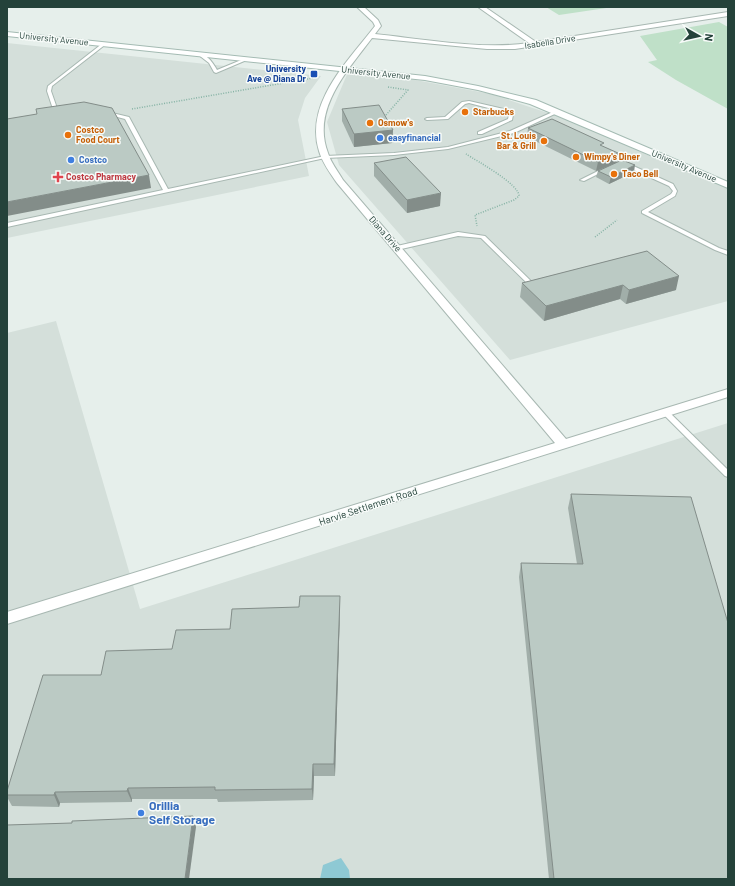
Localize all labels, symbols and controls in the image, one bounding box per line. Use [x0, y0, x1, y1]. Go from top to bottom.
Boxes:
north arrow [679, 16, 719, 56]
street label: University Avenue [19, 29, 89, 48]
street label: Isabella Drive [524, 32, 576, 51]
text: N [702, 33, 716, 42]
place label: University Ave @ Diana Dr [247, 63, 307, 84]
street label: University Avenue [341, 63, 411, 82]
marker: University Ave @ Diana Dr [309, 69, 319, 79]
place label: Starbucks [473, 106, 515, 117]
marker: Starbucks [460, 107, 470, 117]
place label: Osmow's [378, 117, 414, 128]
marker: Osmow's [365, 118, 375, 128]
place label: Costco Food Court [76, 124, 120, 145]
marker: Costco Food Court [63, 130, 73, 140]
place label: St. Louis Bar & Grill [497, 130, 536, 151]
place label: easyfinancial [388, 132, 441, 143]
marker: easyfinancial [375, 133, 385, 143]
marker: St. Louis Bar & Grill [539, 136, 549, 146]
street label: University Avenue [650, 147, 719, 184]
place label: Wimpy's Diner [584, 151, 640, 162]
marker: Wimpy's Diner [571, 152, 581, 162]
place label: Costco [79, 154, 107, 165]
marker: Costco [66, 155, 76, 165]
place label: Taco Bell [622, 168, 658, 179]
marker: Taco Bell [609, 169, 619, 179]
place label: Costco Pharmacy [66, 171, 136, 182]
marker: Costco Pharmacy [53, 172, 63, 182]
street label: Diana Drive [367, 214, 404, 254]
street label: Harvie Settlement Road [317, 484, 419, 528]
place label: Orillia Self Storage [149, 798, 215, 826]
marker: Orillia Self Storage [136, 808, 146, 818]

